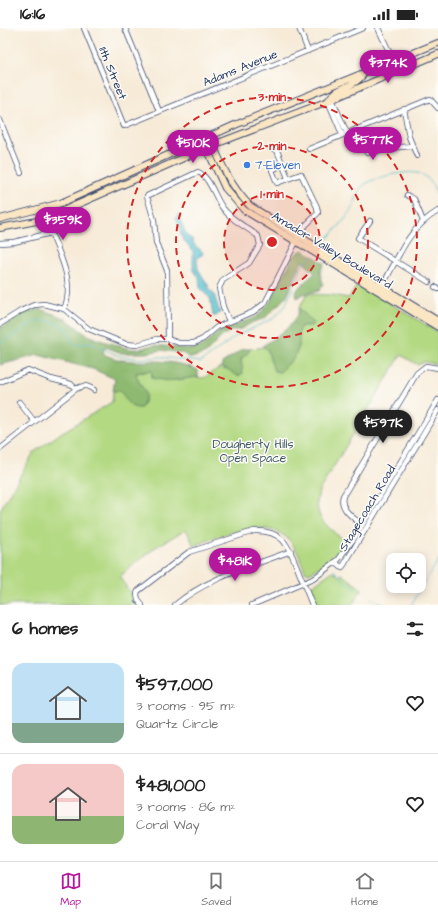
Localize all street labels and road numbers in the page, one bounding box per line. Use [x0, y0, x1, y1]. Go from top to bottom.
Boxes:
street label: 11th Street [94, 44, 131, 102]
street label: Adams Avenue [200, 46, 281, 91]
street label: Amador Valley Boulevard [268, 208, 395, 294]
street label: Stagecoach Road [335, 462, 401, 555]

